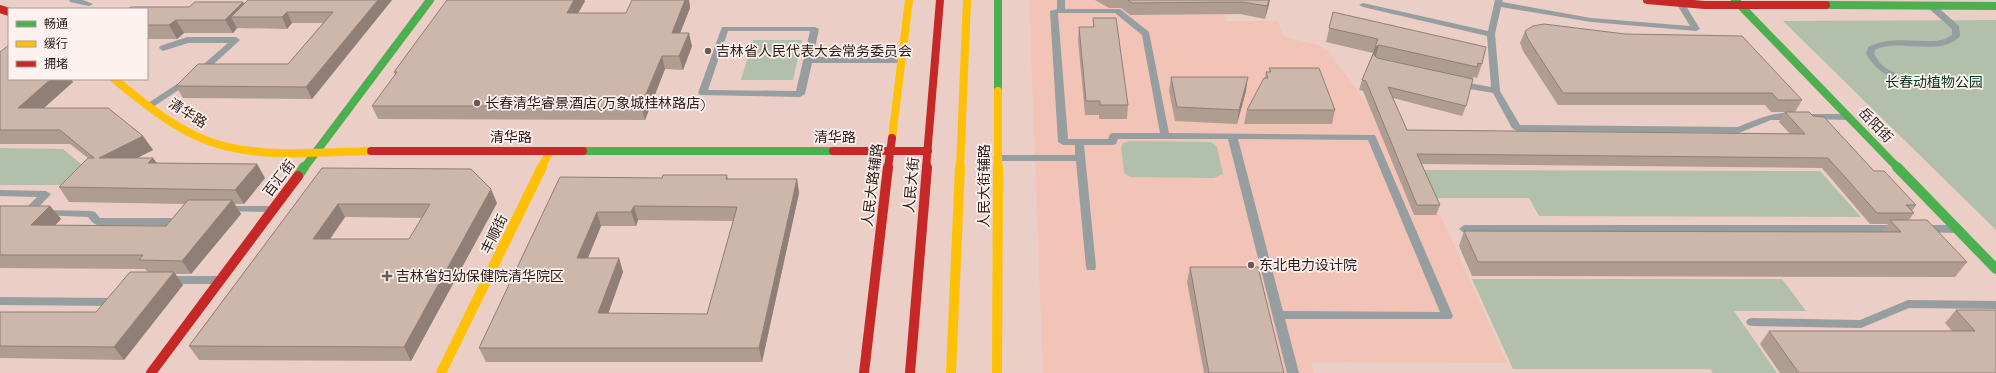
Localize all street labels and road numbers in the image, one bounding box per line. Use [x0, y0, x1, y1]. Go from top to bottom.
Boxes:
street label: 清华路 [165, 94, 211, 132]
street label: 岳阳街 [1855, 104, 1897, 146]
street label: 清华路 [490, 128, 532, 146]
street label: 清华路 [814, 128, 856, 146]
street label: 人民大路辅路 [858, 142, 886, 228]
street label: 人民大街辅路 [975, 144, 993, 228]
street label: 百汇街 [259, 156, 299, 200]
street label: 人民大街 [900, 156, 922, 214]
street label: 丰顺街 [477, 211, 511, 257]

